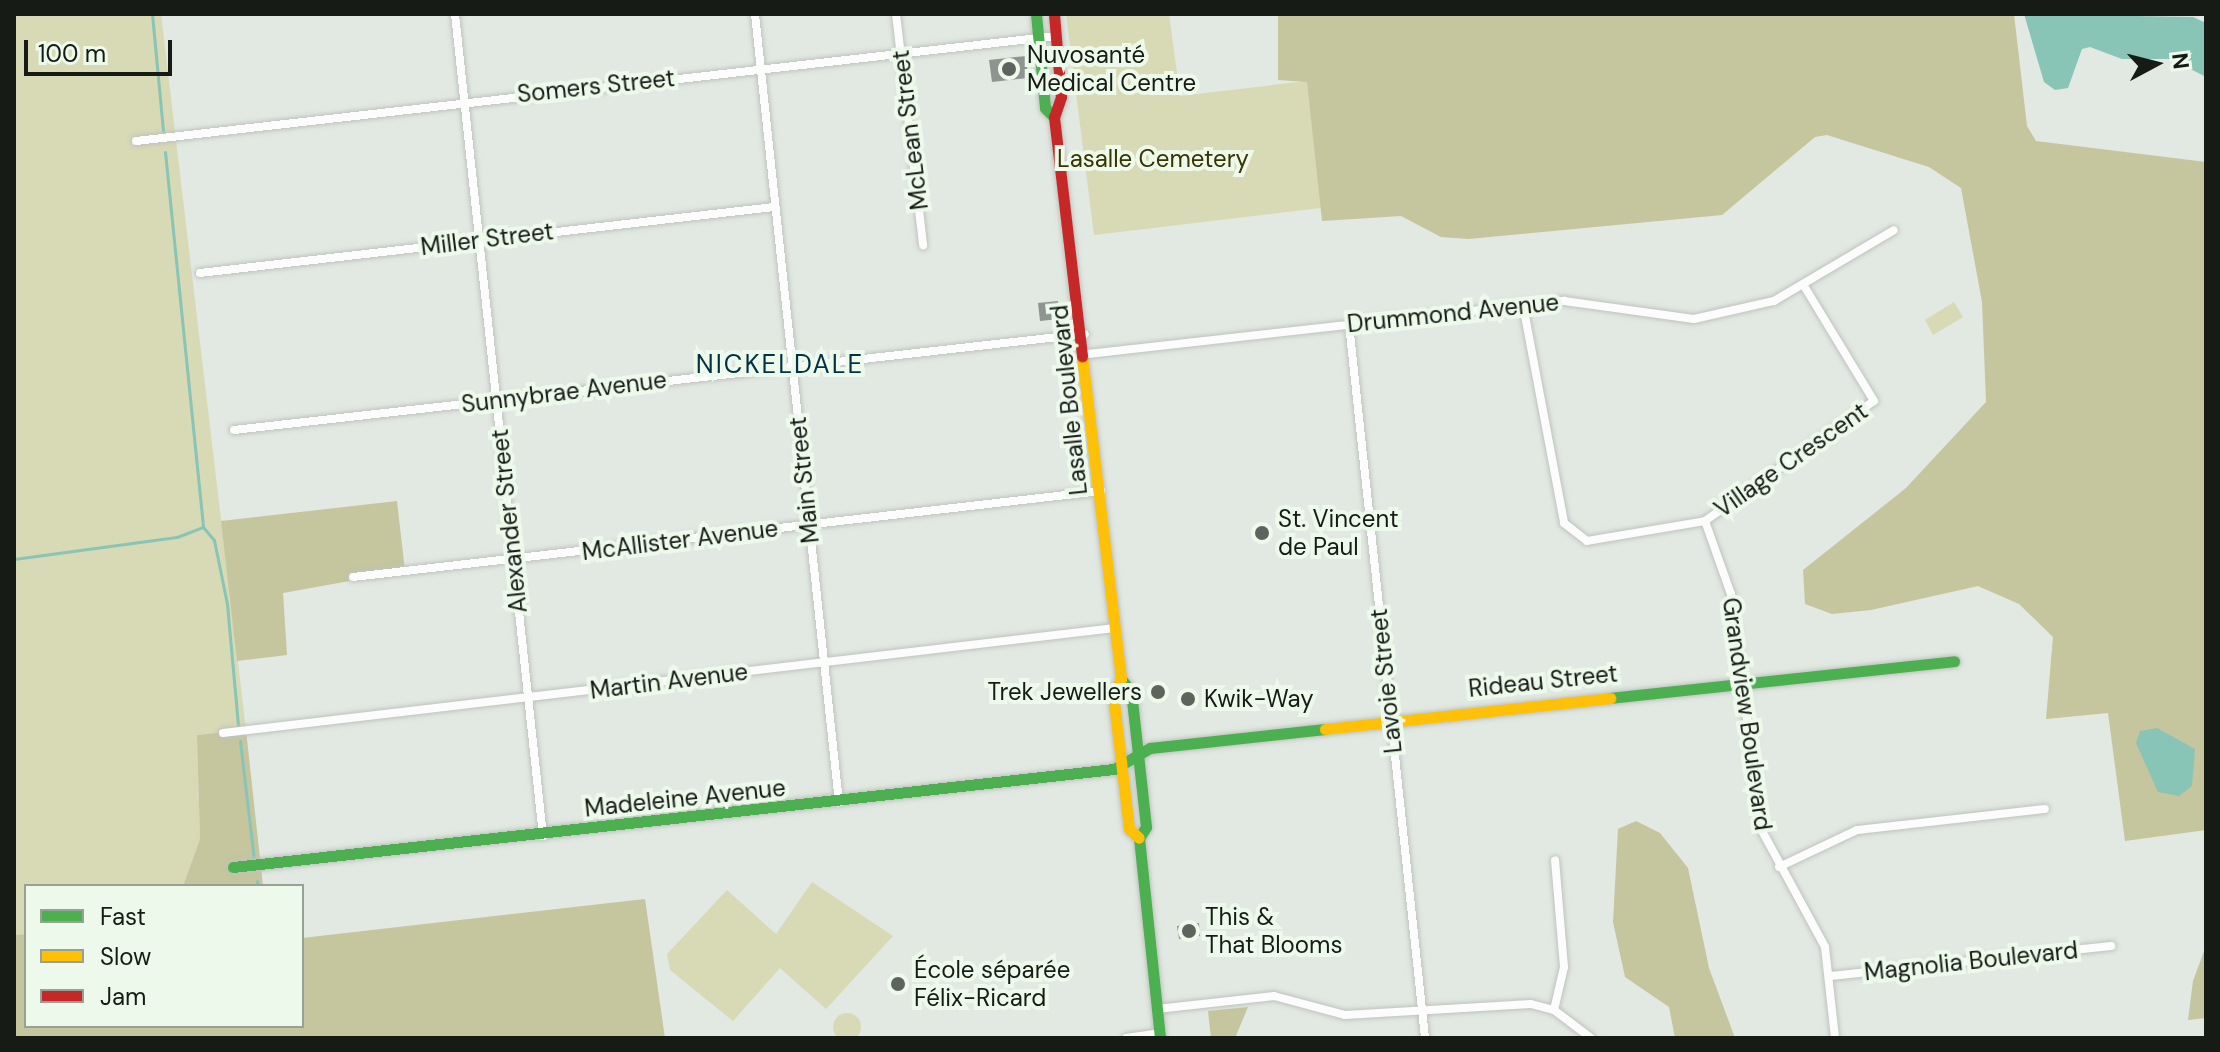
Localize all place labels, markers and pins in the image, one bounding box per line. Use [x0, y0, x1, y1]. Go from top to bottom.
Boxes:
place label: Nuvosanté Medical Centre [1027, 41, 1196, 97]
marker: Nuvosanté Medical Centre [998, 58, 1020, 80]
place label: St. Vincent de Paul [1278, 505, 1399, 561]
marker: St. Vincent de Paul [1253, 524, 1271, 542]
place label: Trek Jewellers [987, 678, 1142, 706]
marker: Trek Jewellers [1149, 683, 1167, 701]
place label: Kwik-Way [1204, 685, 1314, 713]
marker: Kwik-Way [1179, 690, 1197, 708]
place label: This & That Blooms [1205, 903, 1342, 959]
marker: This & That Blooms [1180, 922, 1198, 940]
place label: École séparée Félix-Ricard [914, 956, 1070, 1012]
marker: École séparée Félix-Ricard [889, 975, 907, 993]

